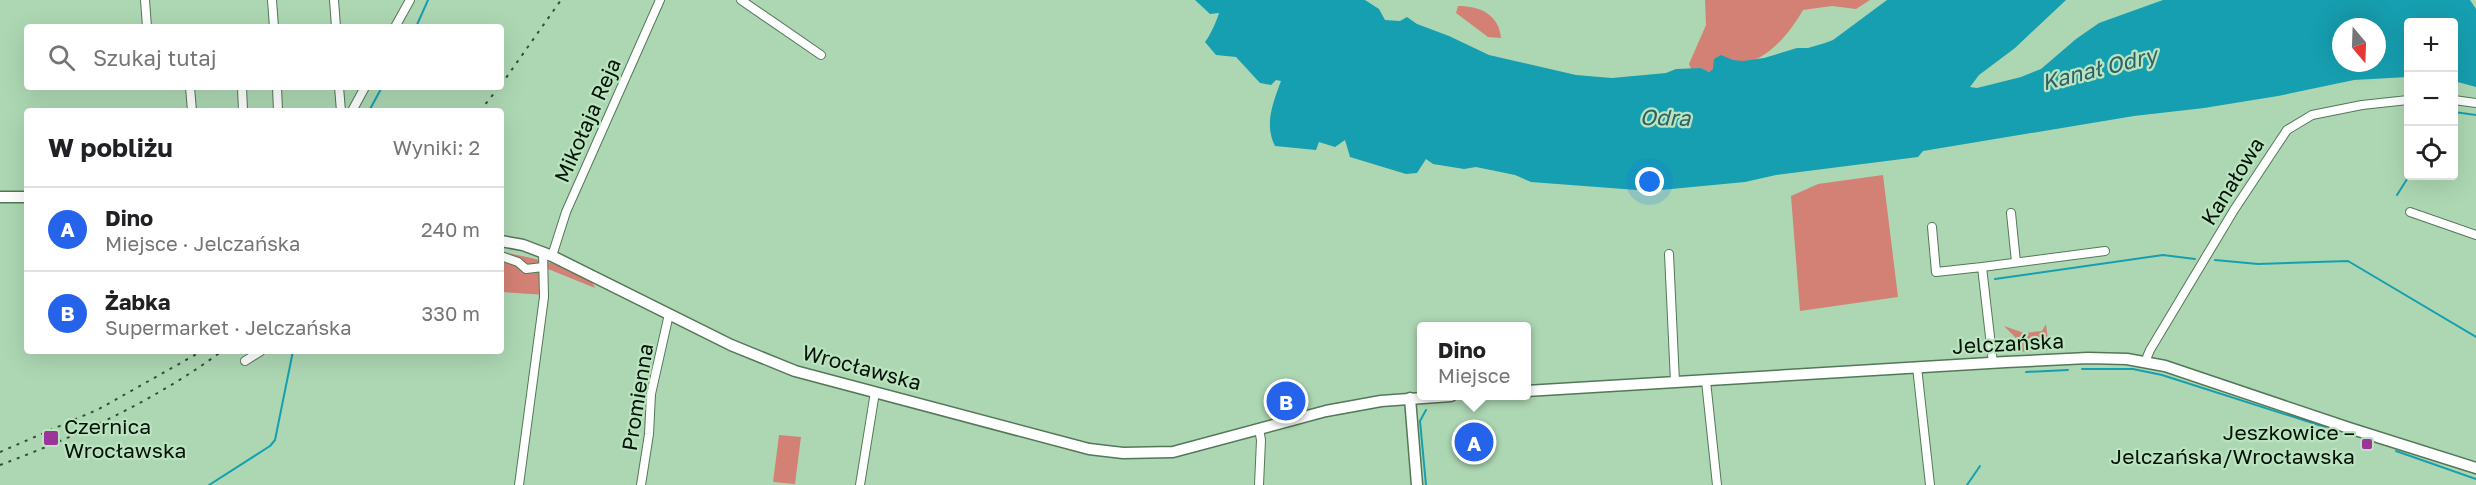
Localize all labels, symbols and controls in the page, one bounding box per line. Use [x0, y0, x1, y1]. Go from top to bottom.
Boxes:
north arrow [2332, 18, 2386, 72]
map controls [2404, 18, 2458, 180]
button: + [2404, 18, 2458, 72]
search box [24, 24, 504, 90]
water label: Kanał Odry [2039, 40, 2162, 95]
icon: search [45, 41, 78, 74]
text: Szukaj tutaj [93, 44, 217, 71]
street label: Mikołaja Reja [548, 54, 626, 186]
button: − [2404, 72, 2458, 126]
water label: Odra [1639, 103, 1692, 131]
button: locate [2404, 126, 2458, 180]
text: W pobliżu [48, 132, 173, 163]
street label: Kanałowa [2195, 132, 2269, 230]
text: Wyniki: 2 [393, 135, 480, 159]
your location [1635, 167, 1664, 196]
text: Dino [105, 204, 153, 231]
text: A [60, 217, 75, 241]
text: 240 m [421, 217, 480, 241]
text: Miejsce · Jelczańska [105, 231, 300, 255]
text: Żabka [105, 288, 170, 315]
text: B [60, 301, 75, 325]
text: 330 m [422, 301, 480, 325]
text: Supermarket · Jelczańska [105, 315, 352, 339]
popup [1417, 322, 1531, 400]
street label: Jelczańska [1951, 327, 2065, 359]
text: Dino [1438, 336, 1486, 363]
street label: Wrocławska [800, 339, 924, 395]
street label: Promienna [616, 341, 658, 453]
text: Miejsce [1438, 363, 1510, 387]
pin: B [1266, 378, 1306, 424]
place label: Czernica Wrocławska [64, 413, 186, 463]
place label: Jeszkowice – Jelczańska/Wrocławska [2111, 419, 2355, 469]
pin: A [1454, 420, 1494, 464]
marker: Czernica Wrocławska [42, 429, 60, 447]
marker: Jeszkowice – Jelczańska/Wrocławska [2360, 437, 2374, 451]

